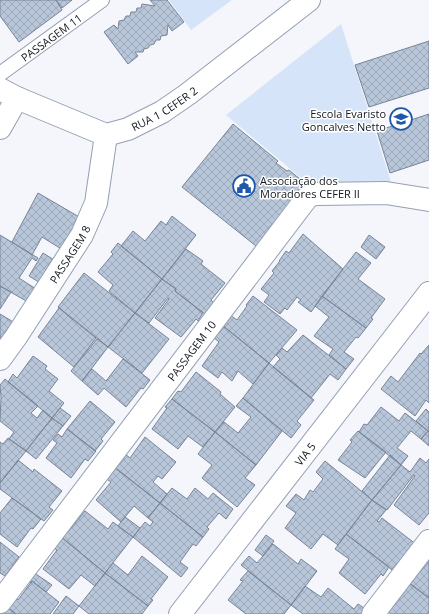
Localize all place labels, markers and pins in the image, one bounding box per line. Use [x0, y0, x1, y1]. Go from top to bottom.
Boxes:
place label: Escola Evaristo Goncalves Netto [302, 106, 386, 134]
school or university icon: Escola Evaristo Goncalves Netto [388, 106, 414, 132]
public building icon: Associação dos Moradores CEFER II [231, 173, 257, 199]
place label: Associação dos Moradores CEFER II [260, 173, 360, 201]

